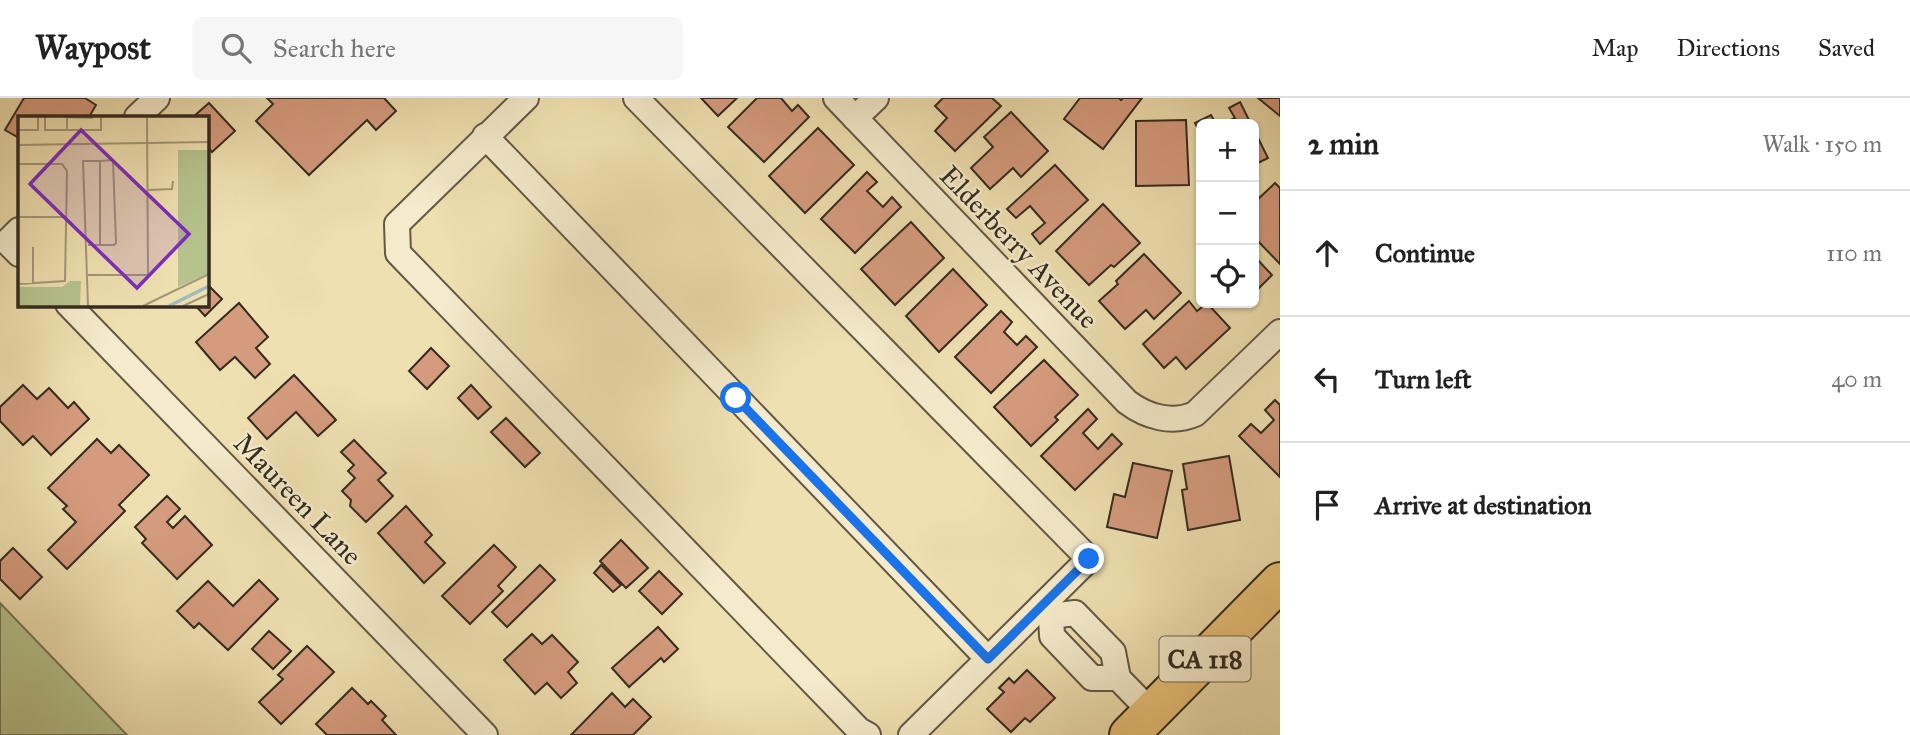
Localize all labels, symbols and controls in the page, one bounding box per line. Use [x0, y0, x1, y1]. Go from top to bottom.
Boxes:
search box [193, 17, 683, 80]
text: Waypost [35, 28, 151, 68]
icon: search [217, 29, 255, 67]
text: Search here [273, 32, 396, 64]
text: Map [1592, 33, 1639, 63]
text: Directions [1677, 33, 1780, 63]
text: Saved [1818, 33, 1875, 63]
inset map [18, 116, 208, 306]
map controls [1196, 119, 1259, 308]
button: + [1196, 119, 1259, 182]
text: 2 min [1308, 126, 1379, 162]
text: Walk · 150 m [1762, 130, 1882, 158]
street label: Elderberry Avenue [932, 158, 1106, 336]
button: − [1196, 182, 1259, 245]
icon: ahead [1308, 234, 1346, 272]
text: Continue [1375, 237, 1475, 269]
text: 110 m [1826, 239, 1882, 267]
button: locate [1196, 245, 1259, 308]
icon: left [1308, 360, 1346, 398]
text: Turn left [1375, 363, 1471, 395]
text: 40 m [1832, 365, 1882, 393]
route start [720, 382, 751, 413]
street label: Maureen Lane [226, 426, 370, 572]
icon: arrive [1308, 486, 1346, 524]
text: Arrive at destination [1375, 489, 1592, 521]
route end [1073, 543, 1104, 574]
road number: CA 118 [1160, 636, 1250, 681]

